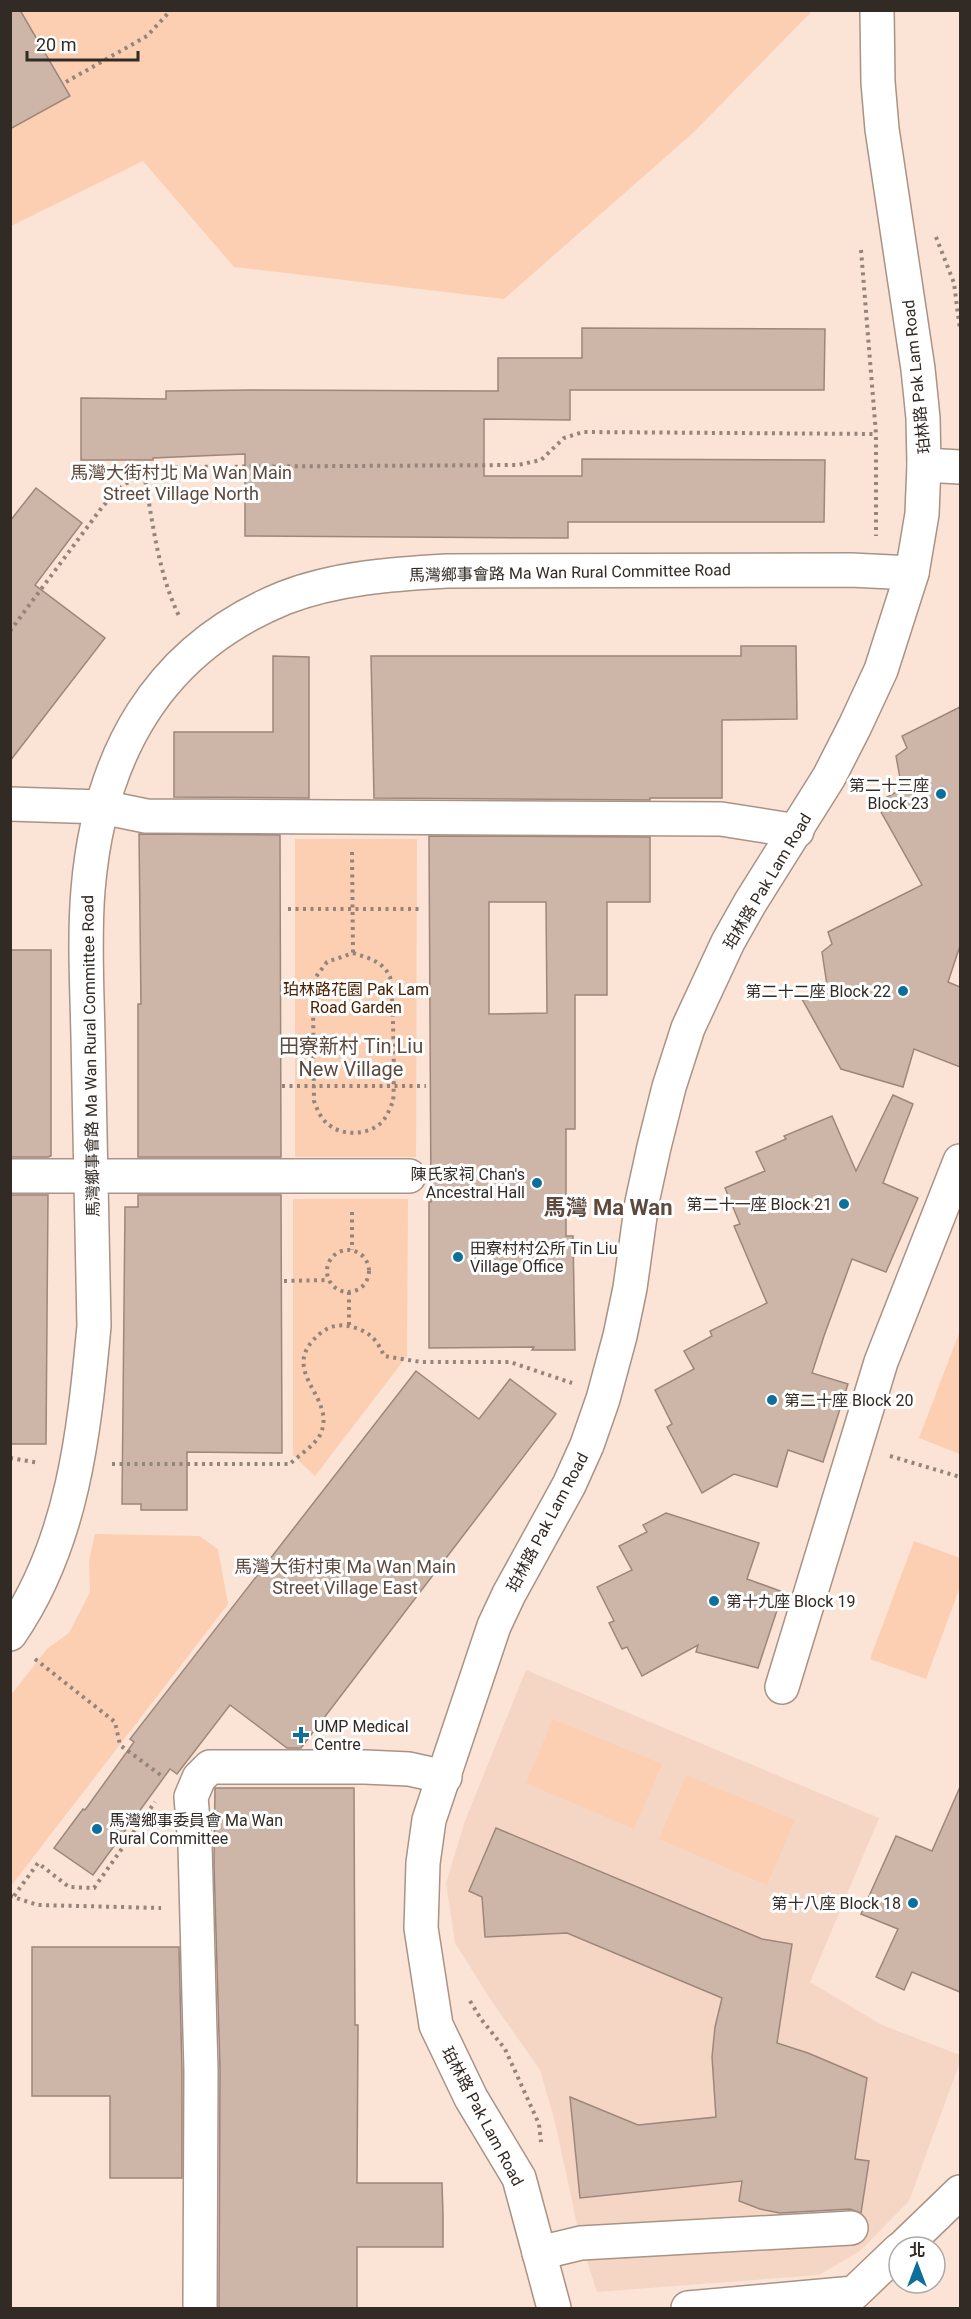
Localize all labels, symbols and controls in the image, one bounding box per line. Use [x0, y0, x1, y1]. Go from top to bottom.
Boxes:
scale bar [27, 24, 138, 62]
text: 20 m [36, 34, 76, 55]
street label: 珀林路 Pak Lam Road [899, 299, 934, 455]
district label: 馬灣大街村北 Ma Wan Main Street Village North [70, 462, 292, 504]
street label: 馬灣鄉事會路 Ma Wan Rural Committee Road [409, 560, 731, 585]
place label: 第二十三座 Block 23 [849, 776, 929, 813]
marker: 第二十三座 Block 23 [934, 787, 948, 801]
street label: 珀林路 Pak Lam Road [719, 810, 815, 952]
street label: 馬灣鄉事會路 Ma Wan Rural Committee Road [78, 895, 103, 1217]
park label: 珀林路花園 Pak Lam Road Garden [283, 980, 429, 1017]
place label: 第二十二座 Block 22 [746, 982, 891, 1001]
marker: 第二十二座 Block 22 [896, 984, 910, 998]
district label: 田寮新村 Tin Liu New Village [279, 1034, 423, 1081]
place label: 陳氏家祠 Chan's Ancestral Hall [411, 1165, 525, 1202]
marker: 陳氏家祠 Chan's Ancestral Hall [530, 1176, 544, 1190]
district label: 馬灣 Ma Wan [544, 1195, 672, 1220]
place label: 第二十一座 Block 21 [687, 1195, 832, 1214]
marker: 第二十一座 Block 21 [837, 1197, 851, 1211]
place label: 田寮村村公所 Tin Liu Village Office [470, 1239, 618, 1276]
marker: 田寮村村公所 Tin Liu Village Office [451, 1250, 465, 1264]
place label: 第二十座 Block 20 [784, 1391, 913, 1410]
marker: 第二十座 Block 20 [765, 1393, 779, 1407]
street label: 珀林路 Pak Lam Road [503, 1449, 592, 1595]
district label: 馬灣大街村東 Ma Wan Main Street Village East [234, 1556, 456, 1598]
place label: 第十九座 Block 19 [726, 1592, 855, 1611]
marker: 第十九座 Block 19 [707, 1594, 721, 1608]
place label: UMP Medical Centre [314, 1717, 409, 1754]
marker: UMP Medical Centre [292, 1726, 310, 1744]
place label: 馬灣鄉事委員會 Ma Wan Rural Committee [109, 1811, 283, 1848]
marker: 馬灣鄉事委員會 Ma Wan Rural Committee [90, 1822, 104, 1836]
place label: 第十八座 Block 18 [772, 1894, 901, 1913]
marker: 第十八座 Block 18 [906, 1896, 920, 1910]
street label: 珀林路 Pak Lam Road [438, 2043, 527, 2189]
north arrow [887, 2235, 947, 2295]
text: 北 [909, 2241, 925, 2260]

